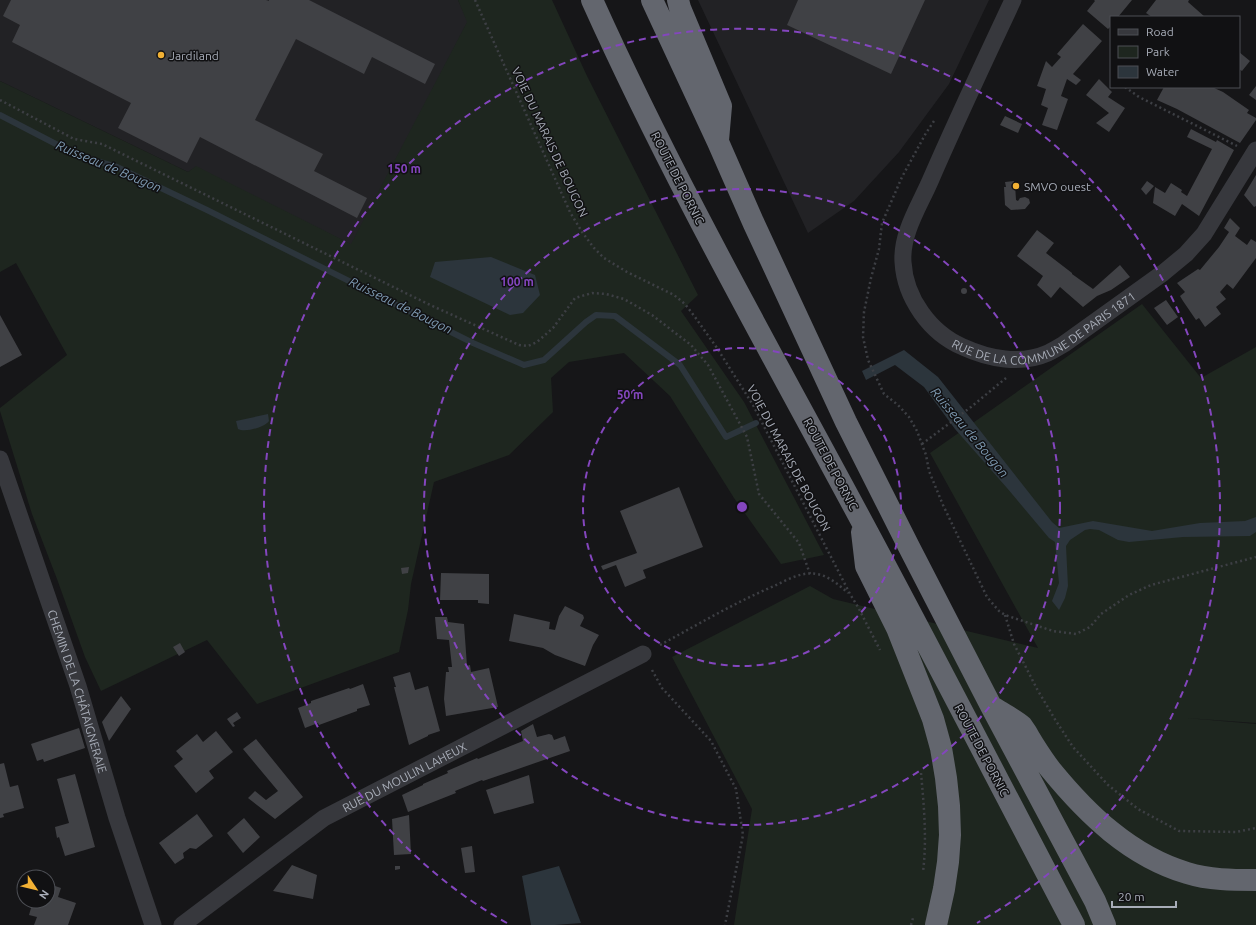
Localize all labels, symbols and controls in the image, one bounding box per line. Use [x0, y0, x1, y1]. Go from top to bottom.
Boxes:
legend [1110, 16, 1240, 88]
text: Road [1146, 25, 1174, 38]
text: Park [1146, 45, 1170, 58]
place label: Jardiland [169, 49, 219, 62]
marker: Jardiland [156, 50, 166, 60]
street label: VOIE DU MARAIS DE BOUGON [510, 65, 590, 219]
text: Water [1146, 65, 1179, 78]
street label: ROUTE DE PORNIC [649, 130, 707, 227]
water label: Ruisseau de Bougon [54, 138, 164, 194]
text: 150 m [387, 162, 421, 175]
place label: SMVO ouest [1024, 180, 1091, 193]
marker: SMVO ouest [1011, 181, 1021, 191]
water label: Ruisseau de Bougon [347, 274, 455, 336]
text: 100 m [500, 275, 534, 288]
street label: RUE DE LA COMMUNE DE PARIS 1871 [950, 289, 1138, 366]
street label: VOIE DU MARAIS DE BOUGON [745, 383, 833, 533]
water label: Ruisseau de Bougon [928, 384, 1012, 480]
text: 50 m [617, 388, 643, 401]
street label: ROUTE DE PORNIC [801, 416, 861, 513]
centre of rings [735, 500, 749, 514]
street label: CHEMIN DE LA CHÂTAIGNERAIE [46, 608, 110, 775]
street label: ROUTE DE PORNIC [952, 702, 1012, 799]
street label: RUE DU MOULIN LAHEUX [340, 739, 469, 814]
north arrow [16, 869, 56, 909]
scale bar [1112, 883, 1176, 909]
text: N [37, 888, 51, 902]
text: 20 m [1118, 890, 1145, 903]

